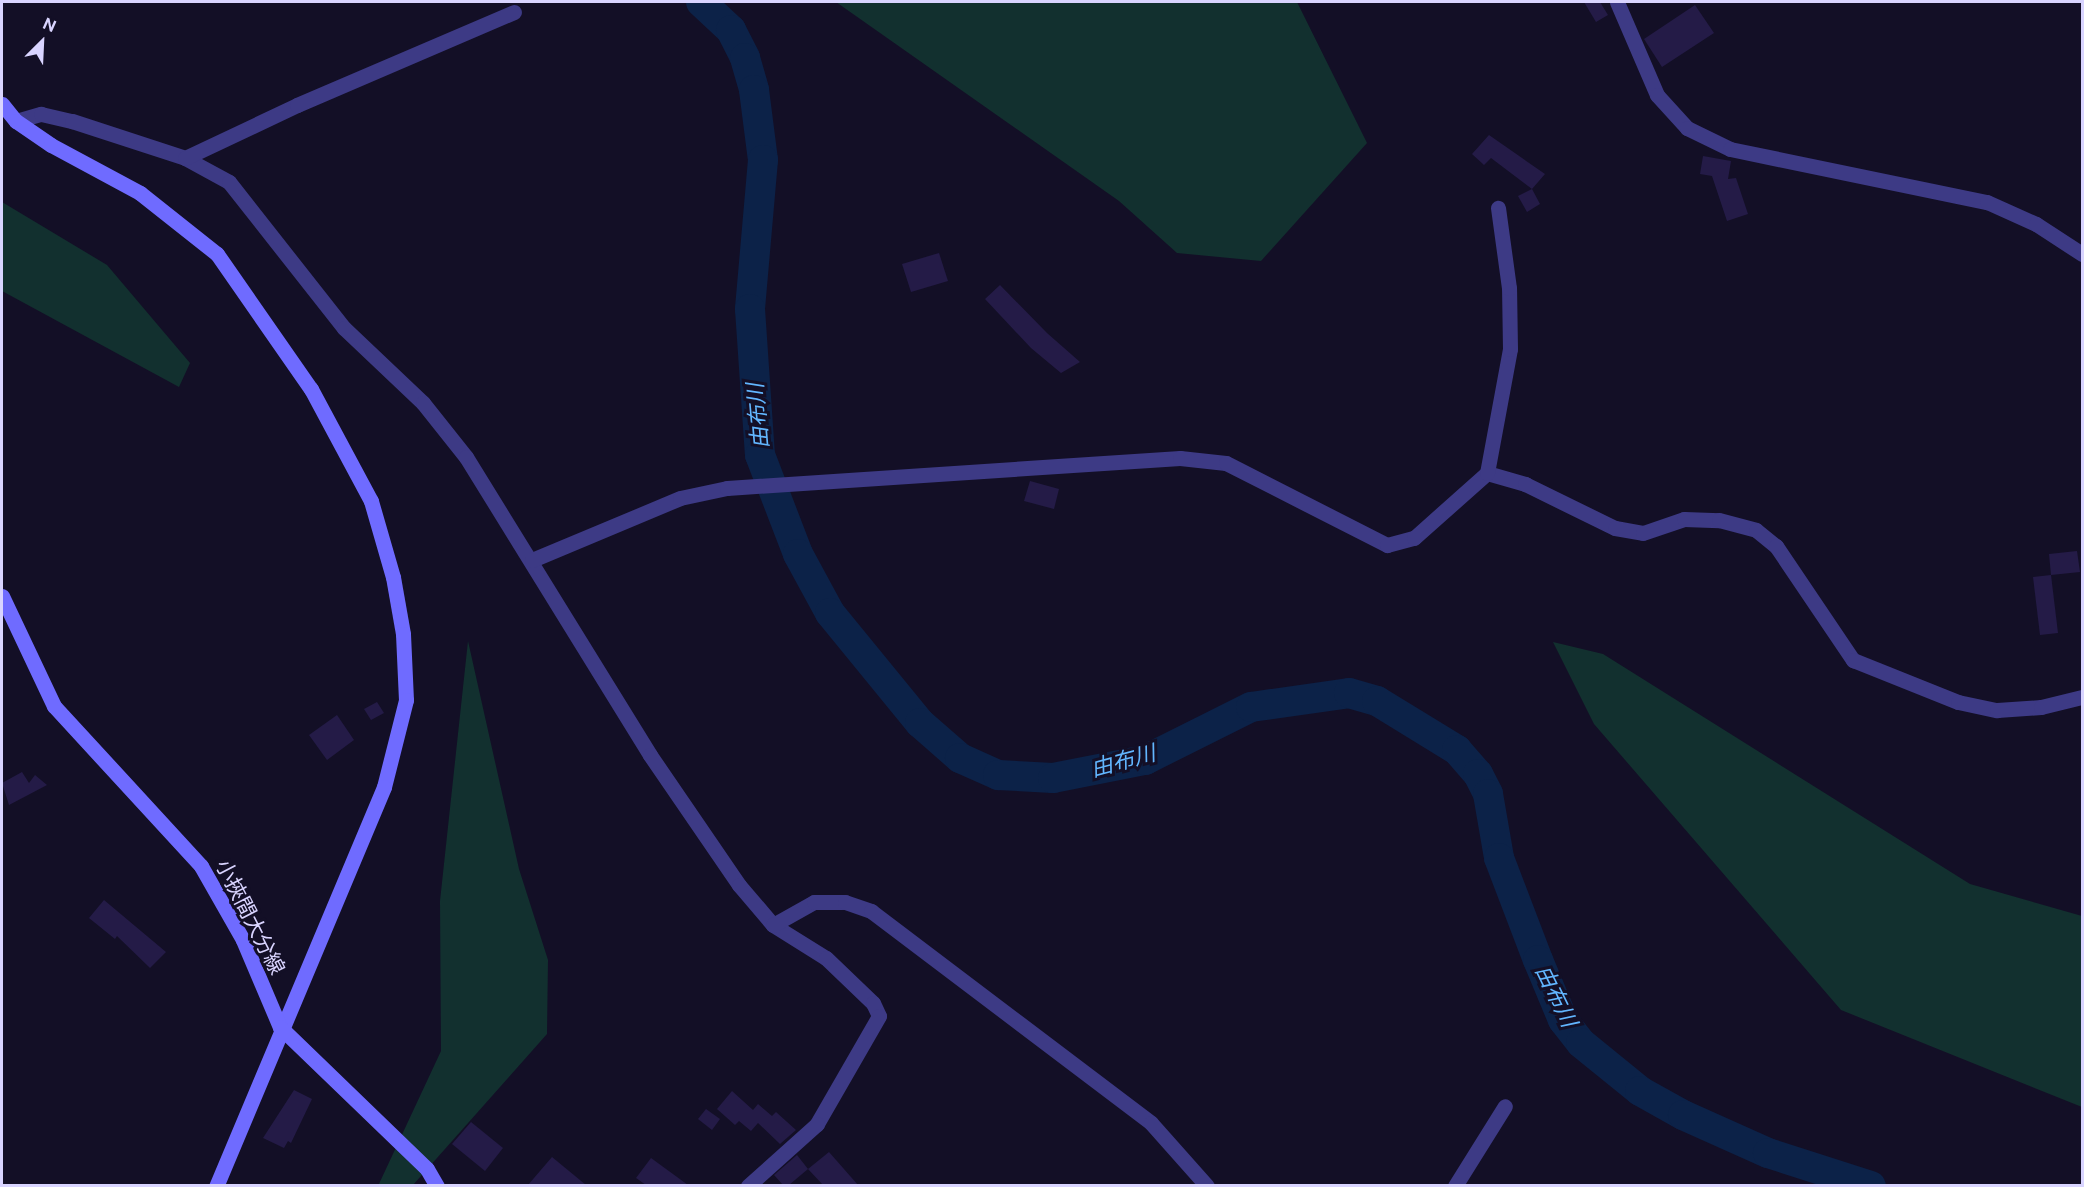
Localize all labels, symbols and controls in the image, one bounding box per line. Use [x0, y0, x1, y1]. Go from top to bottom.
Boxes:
north arrow [12, 12, 72, 72]
text: N [40, 14, 59, 36]
water label: 由布川 [742, 382, 774, 450]
water label: 由布川 [1088, 740, 1158, 782]
street label: 小挾間大分線 [210, 855, 290, 979]
water label: 由布川 [1530, 961, 1582, 1031]

